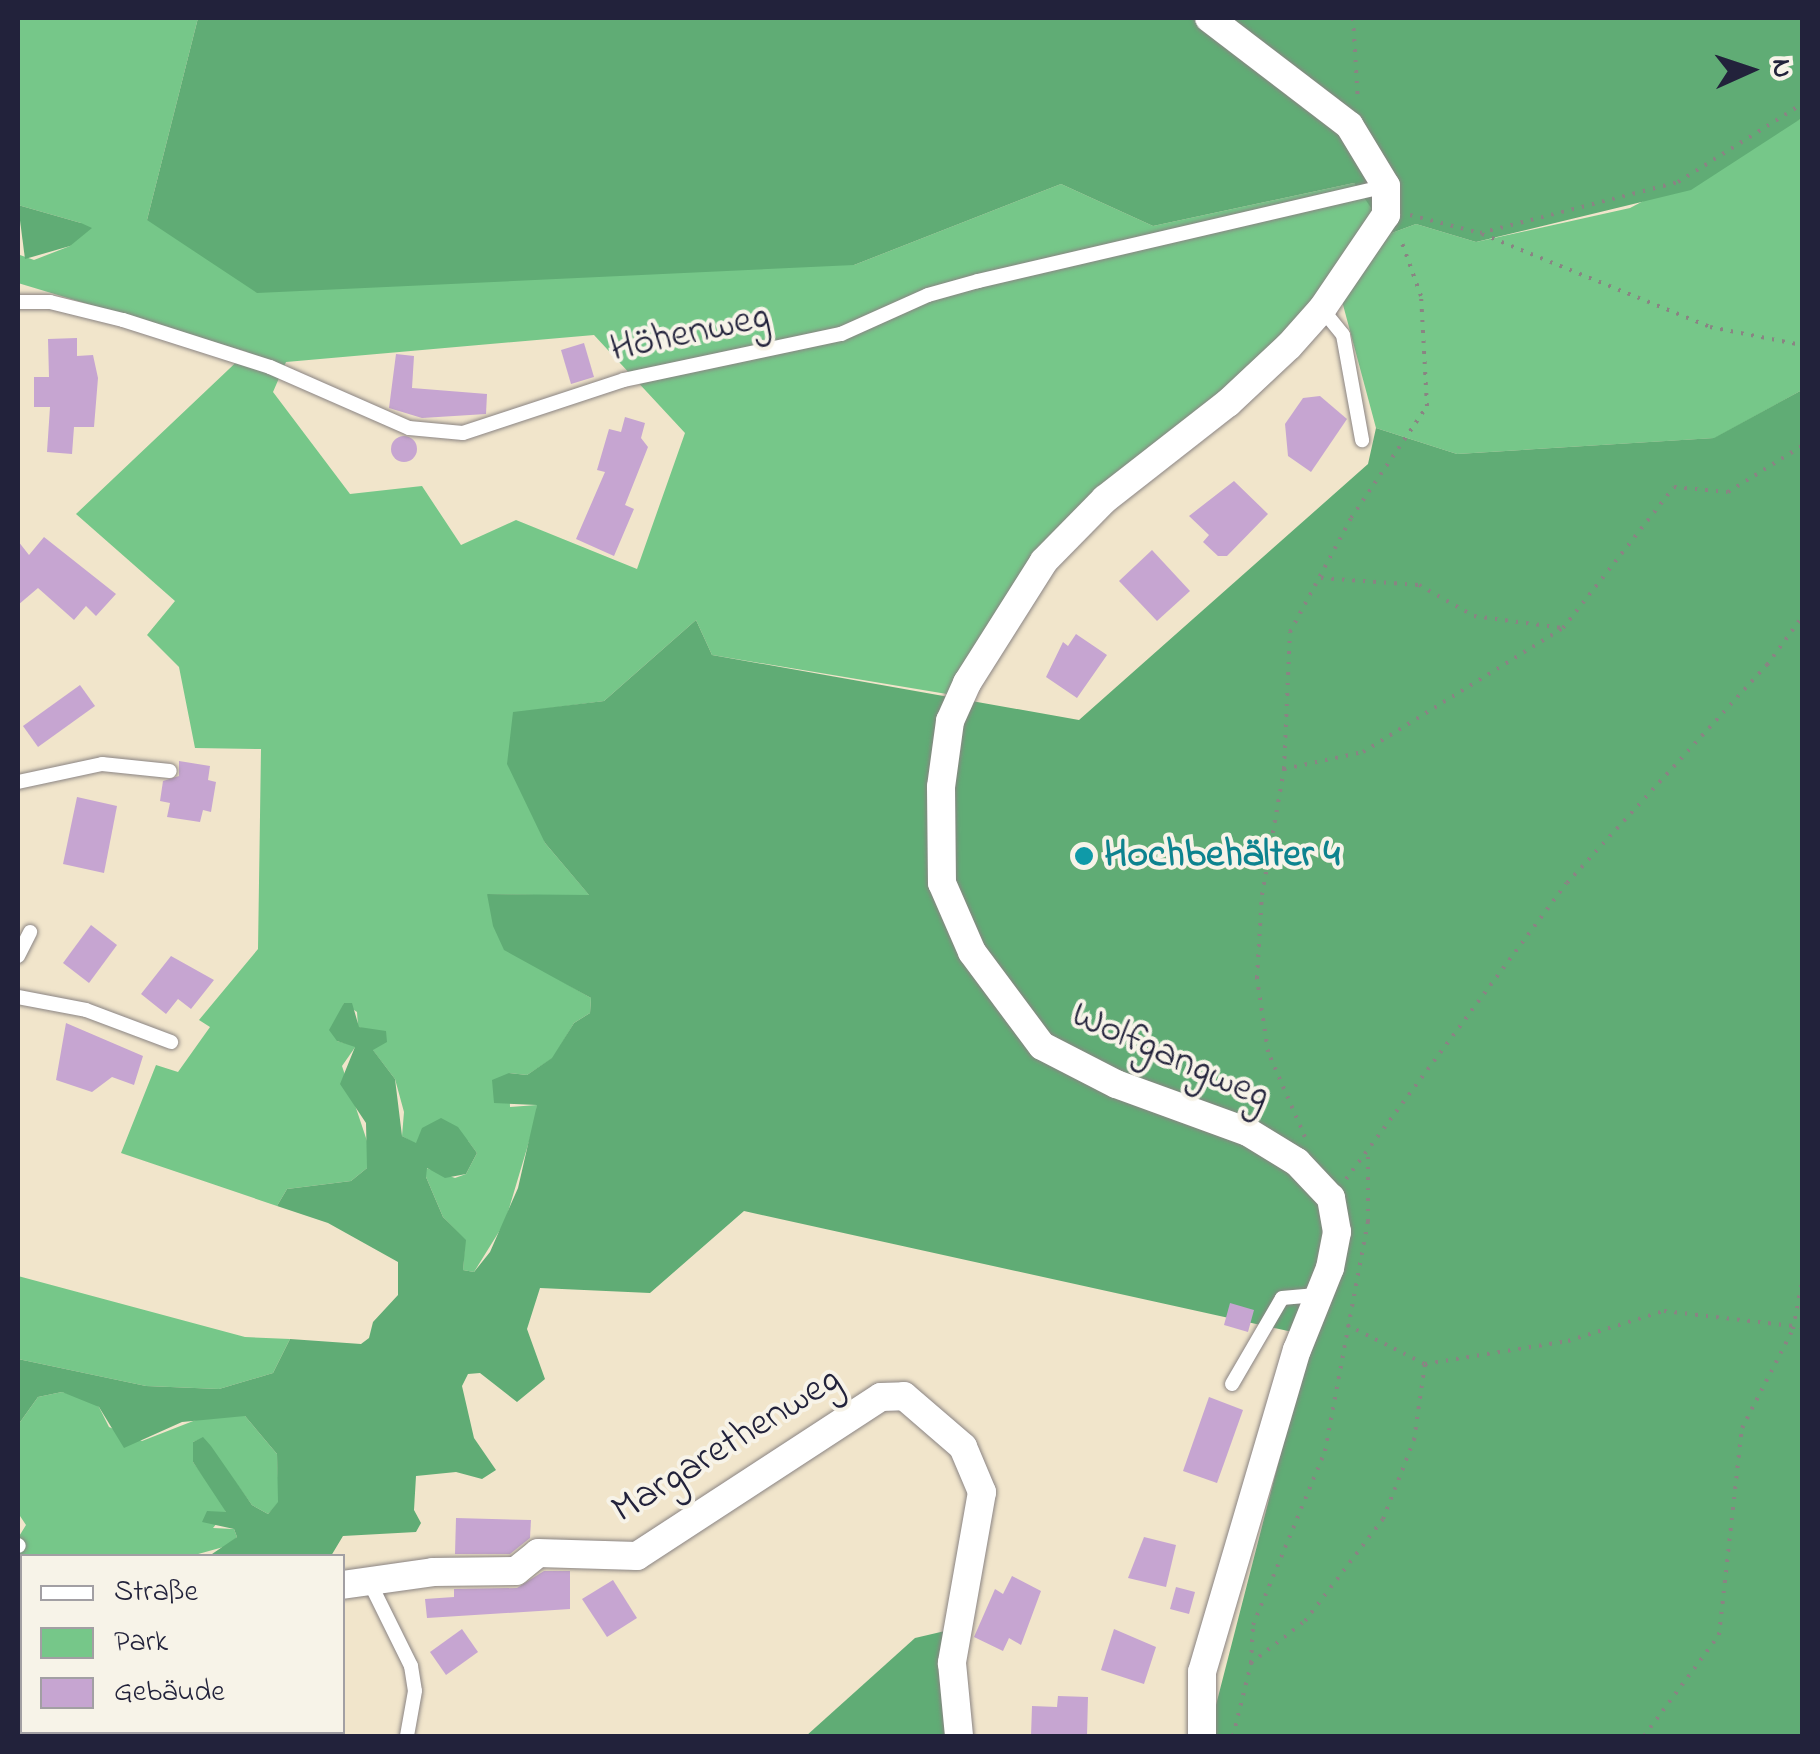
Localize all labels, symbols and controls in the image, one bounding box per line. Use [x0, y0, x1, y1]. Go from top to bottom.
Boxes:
north arrow [1700, 20, 1800, 120]
text: N [1759, 58, 1801, 79]
street label: Höhenweg [606, 294, 774, 374]
place label: Hochbehälter 4 [1104, 832, 1340, 880]
marker: Hochbehälter 4 [1073, 845, 1095, 867]
street label: Wolfgangweg [1064, 992, 1276, 1122]
street label: Margarethenweg [604, 1357, 850, 1535]
legend [20, 1554, 345, 1734]
text: Straße [114, 1571, 198, 1615]
text: Park [114, 1621, 168, 1665]
text: Gebäude [114, 1671, 225, 1715]

